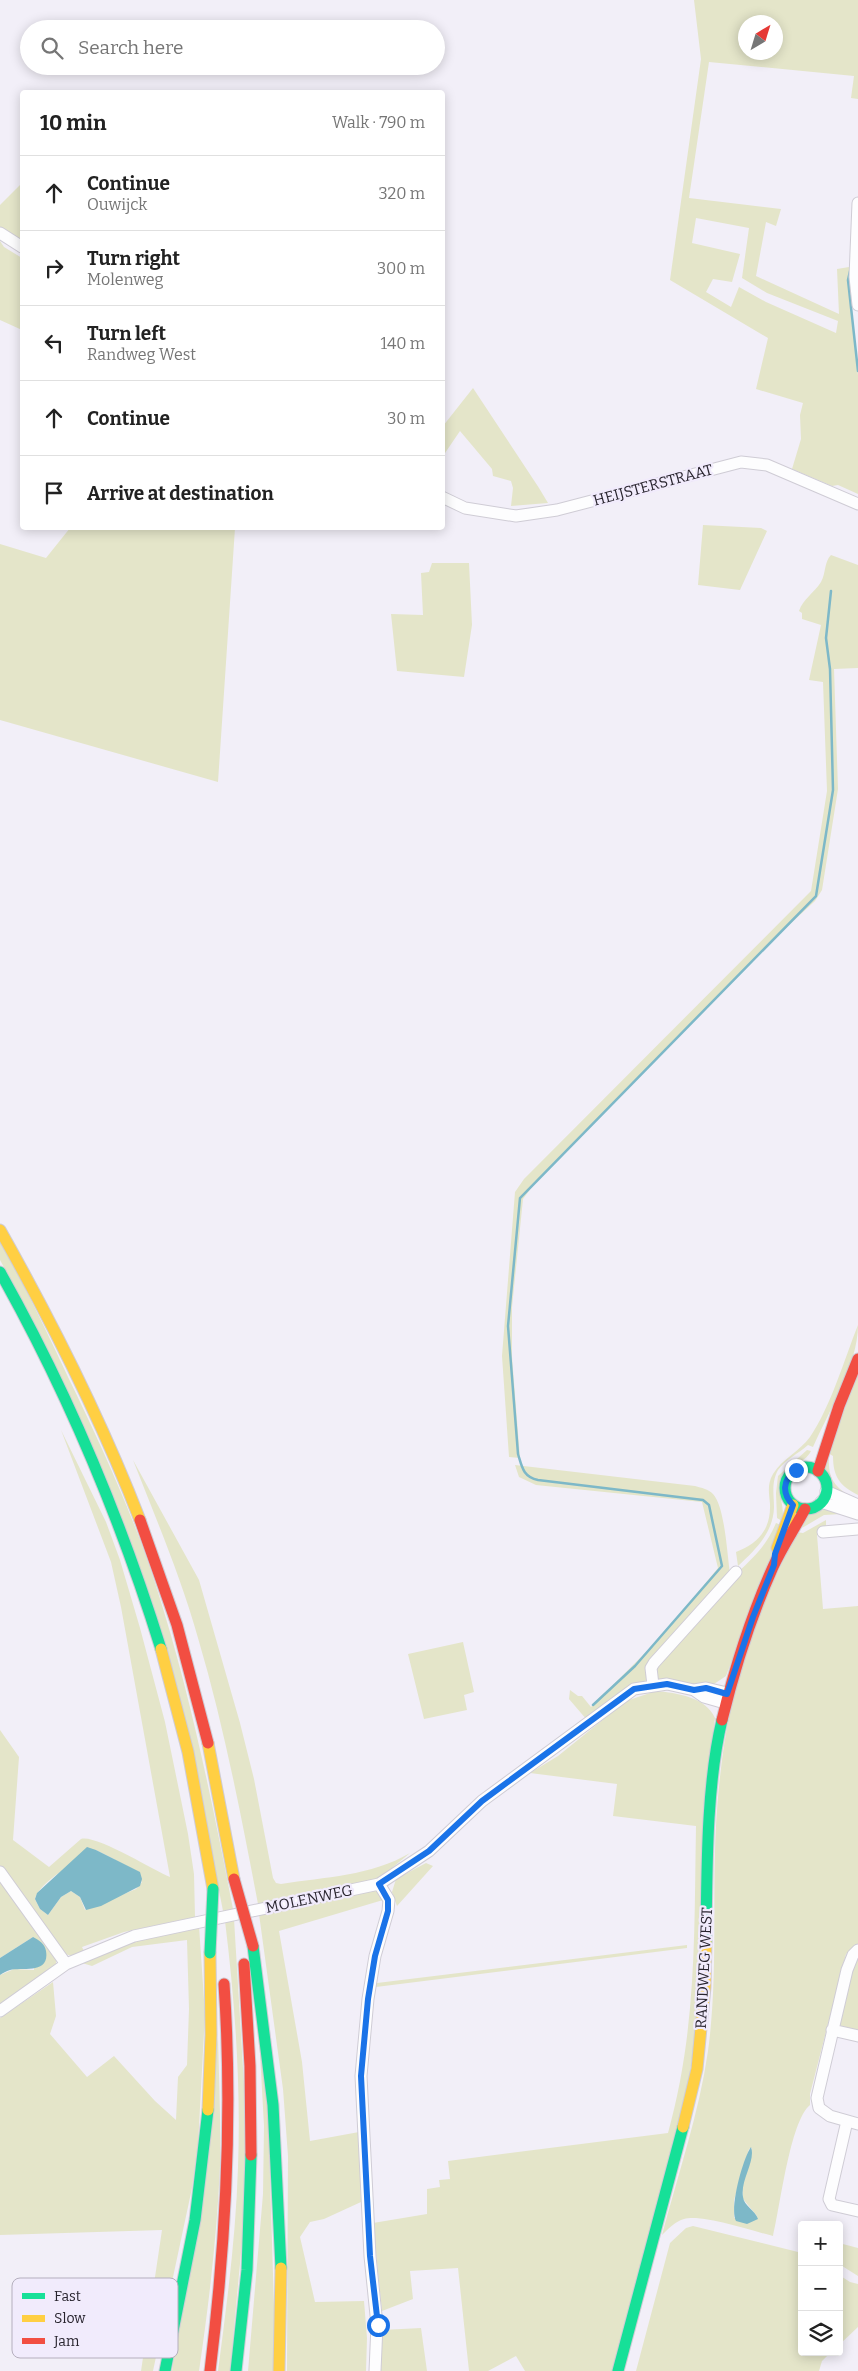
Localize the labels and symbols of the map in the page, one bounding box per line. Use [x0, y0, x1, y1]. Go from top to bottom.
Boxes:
north arrow [738, 15, 783, 60]
street label: HEIJSTERSTRAAT [591, 460, 715, 510]
route end [785, 1459, 808, 1482]
street label: MOLENWEG [264, 1881, 354, 1917]
street label: RANDWEG WEST [692, 1907, 716, 2029]
legend [12, 2278, 178, 2358]
text: Fast [54, 2288, 81, 2305]
text: Slow [54, 2310, 86, 2327]
route start [367, 2314, 390, 2337]
text: Jam [53, 2333, 80, 2350]

